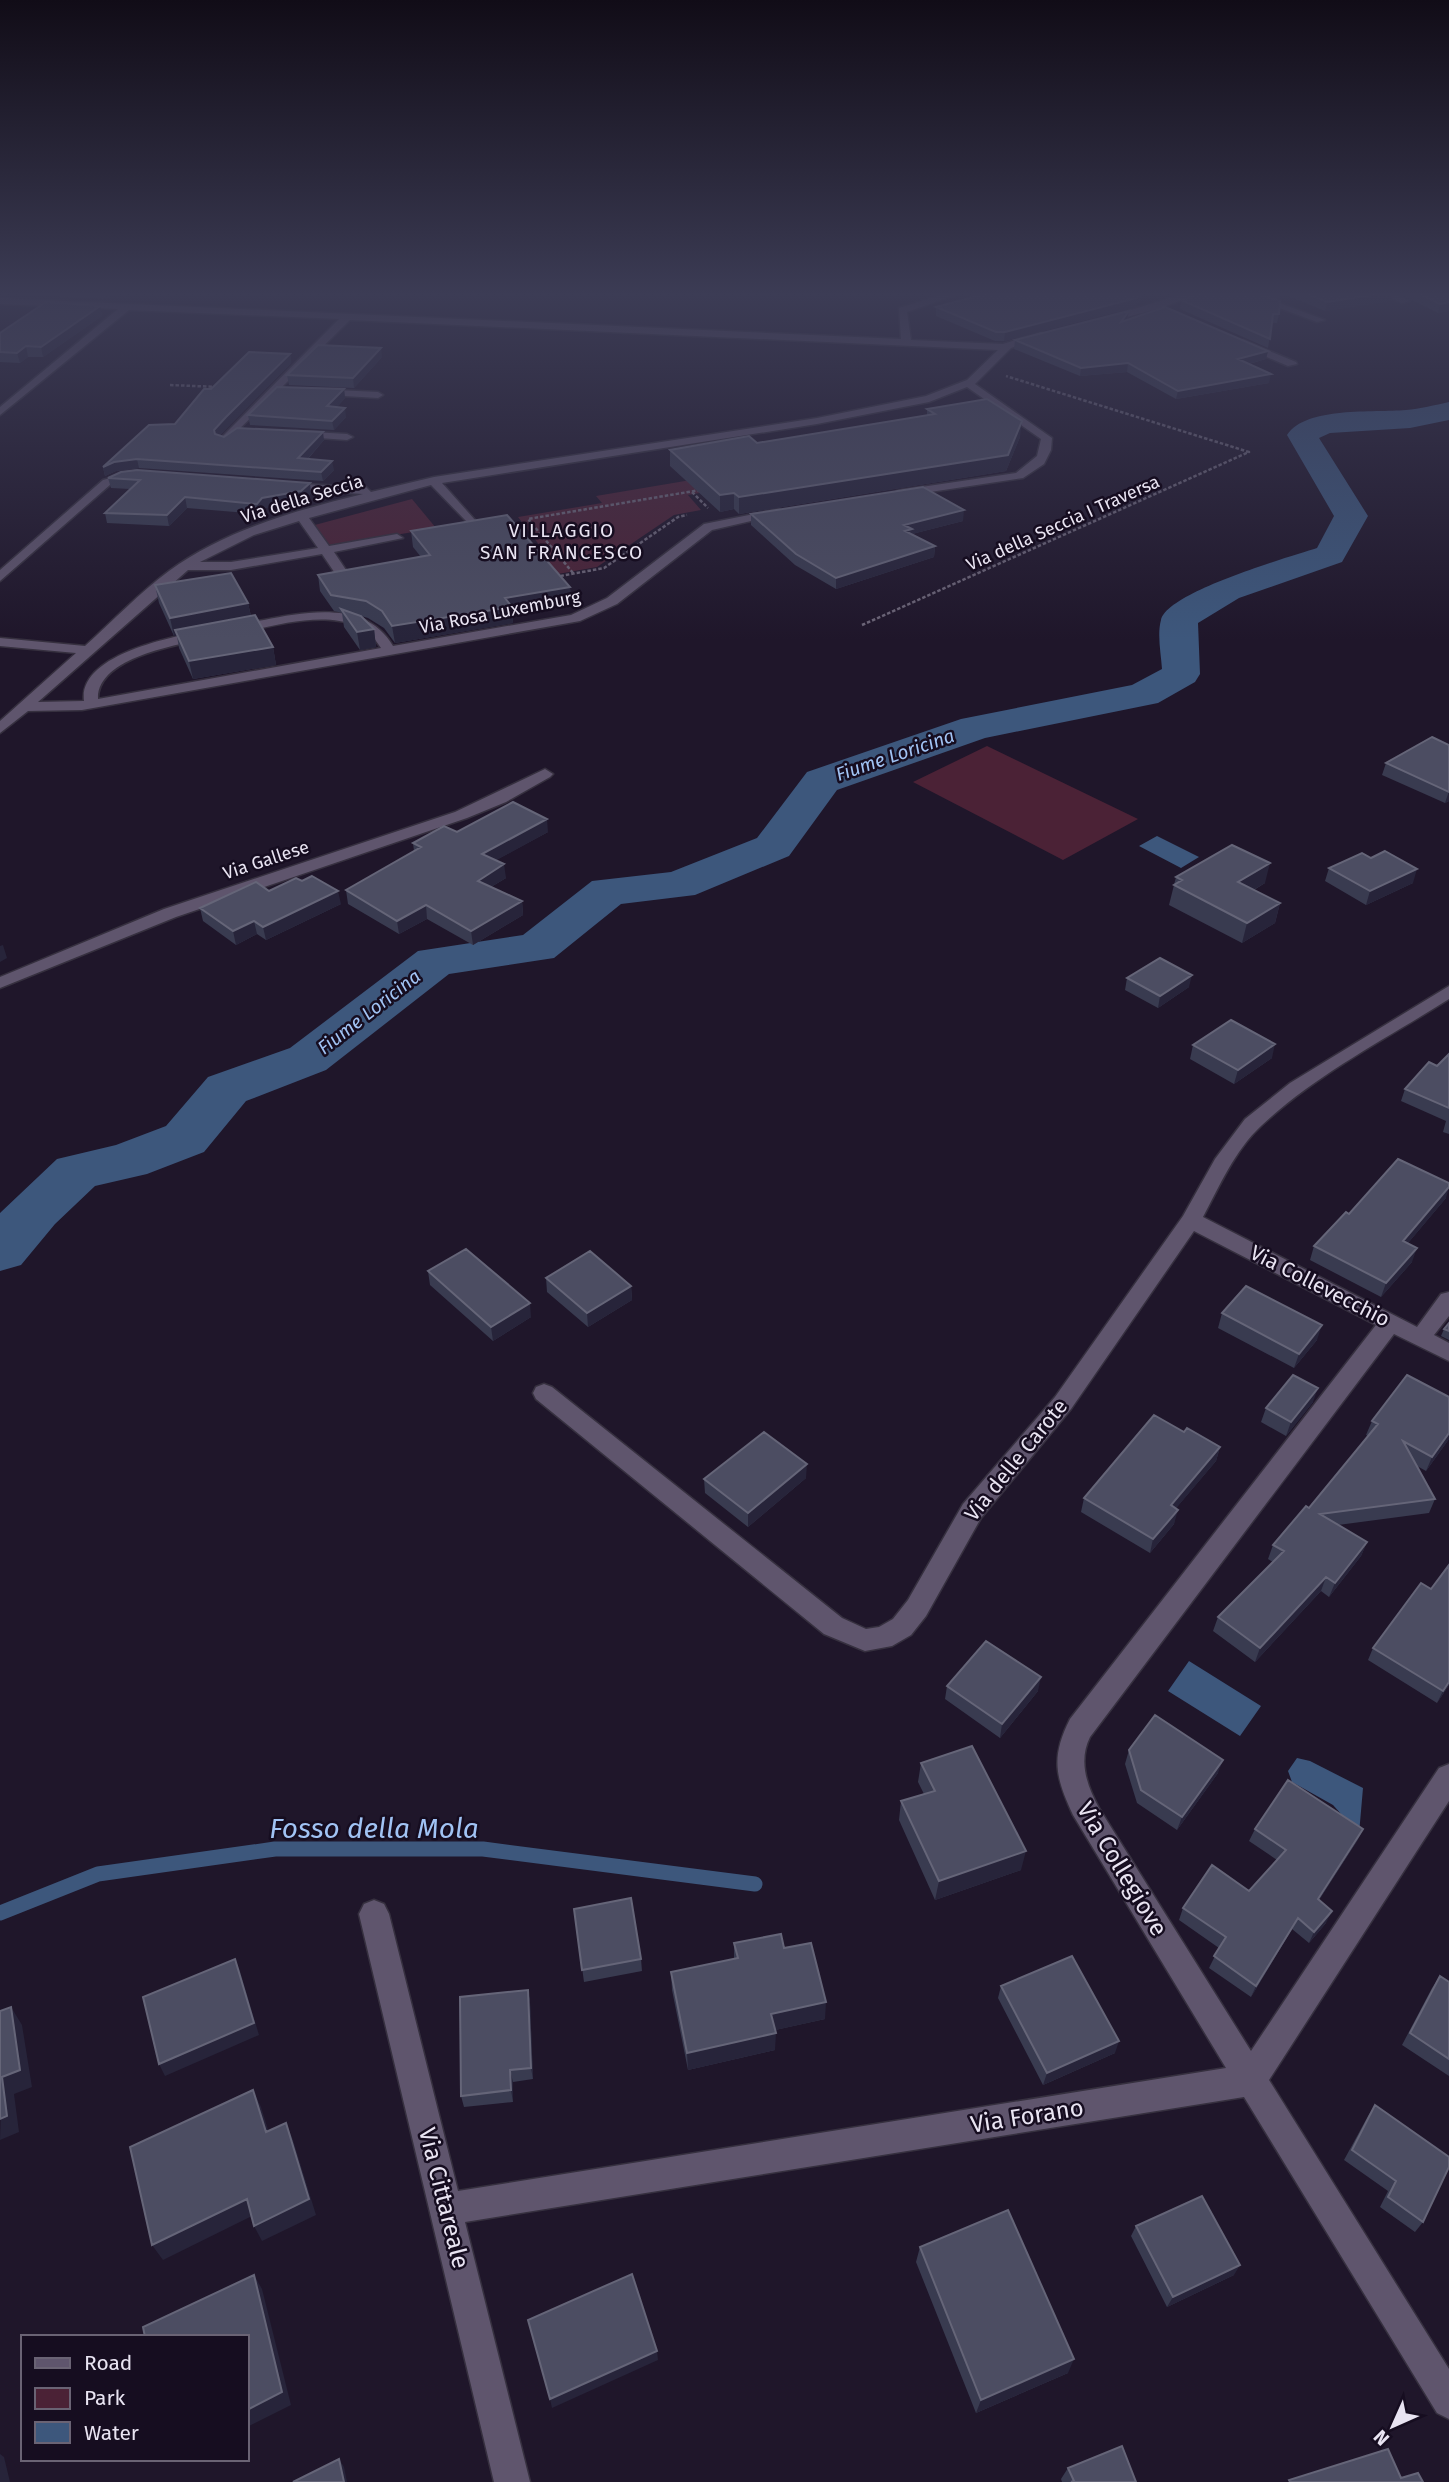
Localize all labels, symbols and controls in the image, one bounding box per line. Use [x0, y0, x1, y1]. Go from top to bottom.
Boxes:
street label: Via della Seccia [238, 470, 366, 528]
street label: Via della Seccia I Traversa [963, 470, 1163, 576]
district label: VILLAGGIO SAN FRANCESCO [480, 519, 644, 564]
street label: Via Rosa Luxemburg [418, 585, 583, 638]
water label: Fiume Loricina [833, 724, 957, 786]
street label: Via Gallese [220, 836, 312, 884]
water label: Fiume Loricina [313, 965, 425, 1059]
street label: Via Collevecchio [1246, 1240, 1394, 1332]
street label: Via delle Carote [959, 1394, 1073, 1526]
street label: Via Collegiove [1071, 1797, 1173, 1941]
water label: Fosso della Mola [269, 1812, 479, 1845]
street label: Via Forano [968, 2093, 1086, 2139]
street label: Via Cittareale [413, 2125, 475, 2271]
legend [21, 2335, 248, 2461]
text: Road [84, 2350, 132, 2376]
text: Park [84, 2385, 126, 2411]
north arrow [1358, 2391, 1428, 2461]
text: Water [84, 2420, 139, 2446]
text: N [1369, 2425, 1394, 2450]

